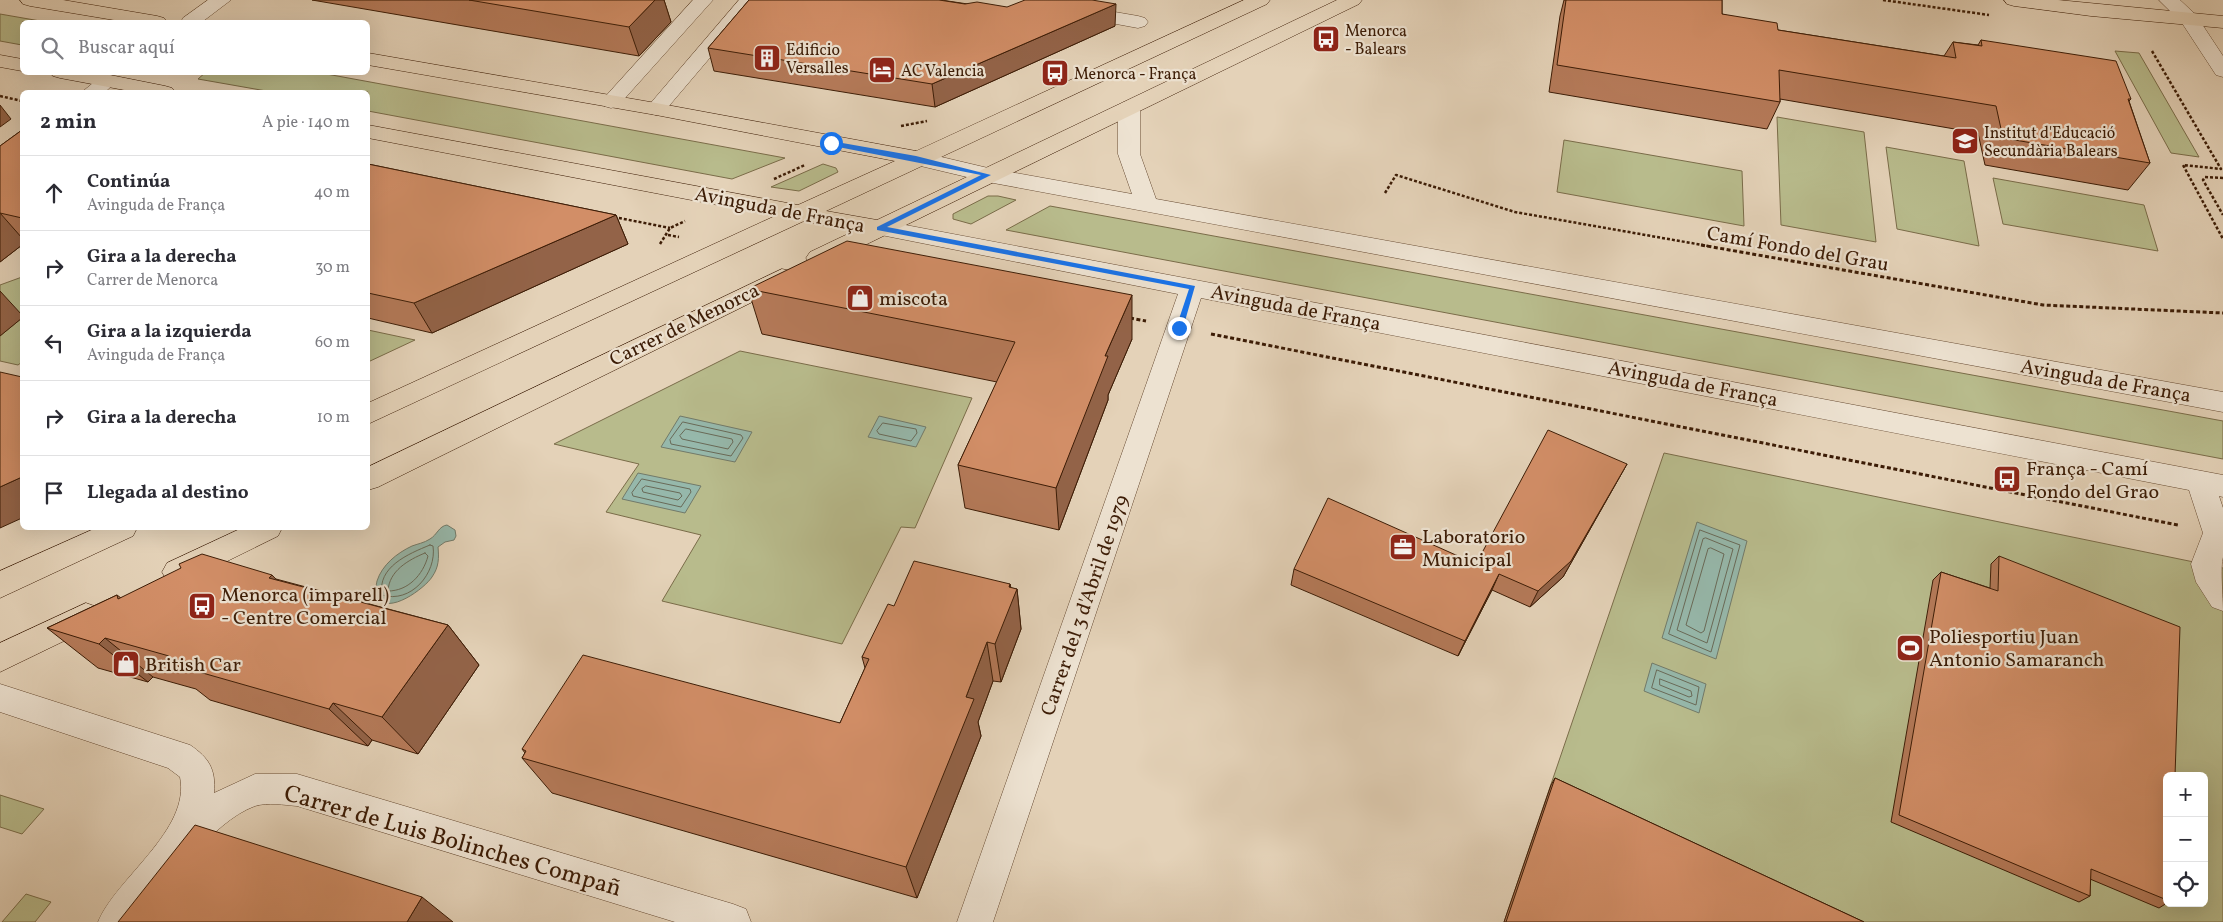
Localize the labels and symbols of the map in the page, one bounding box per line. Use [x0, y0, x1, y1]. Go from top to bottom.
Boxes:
place label: Menorca - Balears [1345, 21, 1407, 61]
bus stop icon: Menorca - Balears [1311, 24, 1341, 54]
place label: Edificio Versalles [786, 40, 849, 80]
building icon: Edificio Versalles [752, 43, 782, 73]
hotel icon: AC Valencia [867, 55, 897, 85]
bus stop icon: Menorca - França [1040, 58, 1070, 88]
place label: AC Valencia [901, 61, 985, 83]
place label: Menorca - França [1074, 64, 1196, 86]
place label: Institut d'Educació Secundària Balears [1984, 123, 2118, 163]
school or university icon: Institut d'Educació Secundària Balears [1950, 126, 1980, 156]
route start [820, 132, 843, 155]
street label: Avinguda de França [692, 181, 867, 241]
street label: Camí Fondo del Grau [1704, 220, 1891, 280]
street label: Carrer de Menorca [605, 277, 765, 374]
street label: Avinguda de França [1208, 279, 1383, 339]
shop icon: miscota [845, 283, 875, 313]
place label: miscota [879, 286, 948, 314]
route end [1168, 317, 1191, 340]
street label: Avinguda de França [2018, 353, 2193, 411]
street label: Avinguda de França [1605, 355, 1780, 415]
place label: França - Camí Fondo del Grao [2026, 456, 2159, 507]
bus stop icon: França - Camí Fondo del Grao [1992, 464, 2022, 494]
street label: Carrer del 3 d'Abril de 1979 [1035, 491, 1137, 720]
place label: Laboratorio Municipal [1422, 524, 1525, 575]
office icon: Laboratorio Municipal [1388, 532, 1418, 562]
place label: Menorca (imparell) - Centre Comercial [221, 582, 389, 633]
bus stop icon: Menorca (imparell) - Centre Comercial [187, 591, 217, 621]
place label: Poliesportiu Juan Antonio Samaranch [1929, 624, 2104, 675]
sports icon: Poliesportiu Juan Antonio Samaranch [1895, 633, 1925, 663]
shop icon: British Car [111, 649, 141, 679]
place label: British Car [145, 652, 241, 680]
street label: Carrer de Luis Bolinches Compañ [280, 777, 625, 906]

